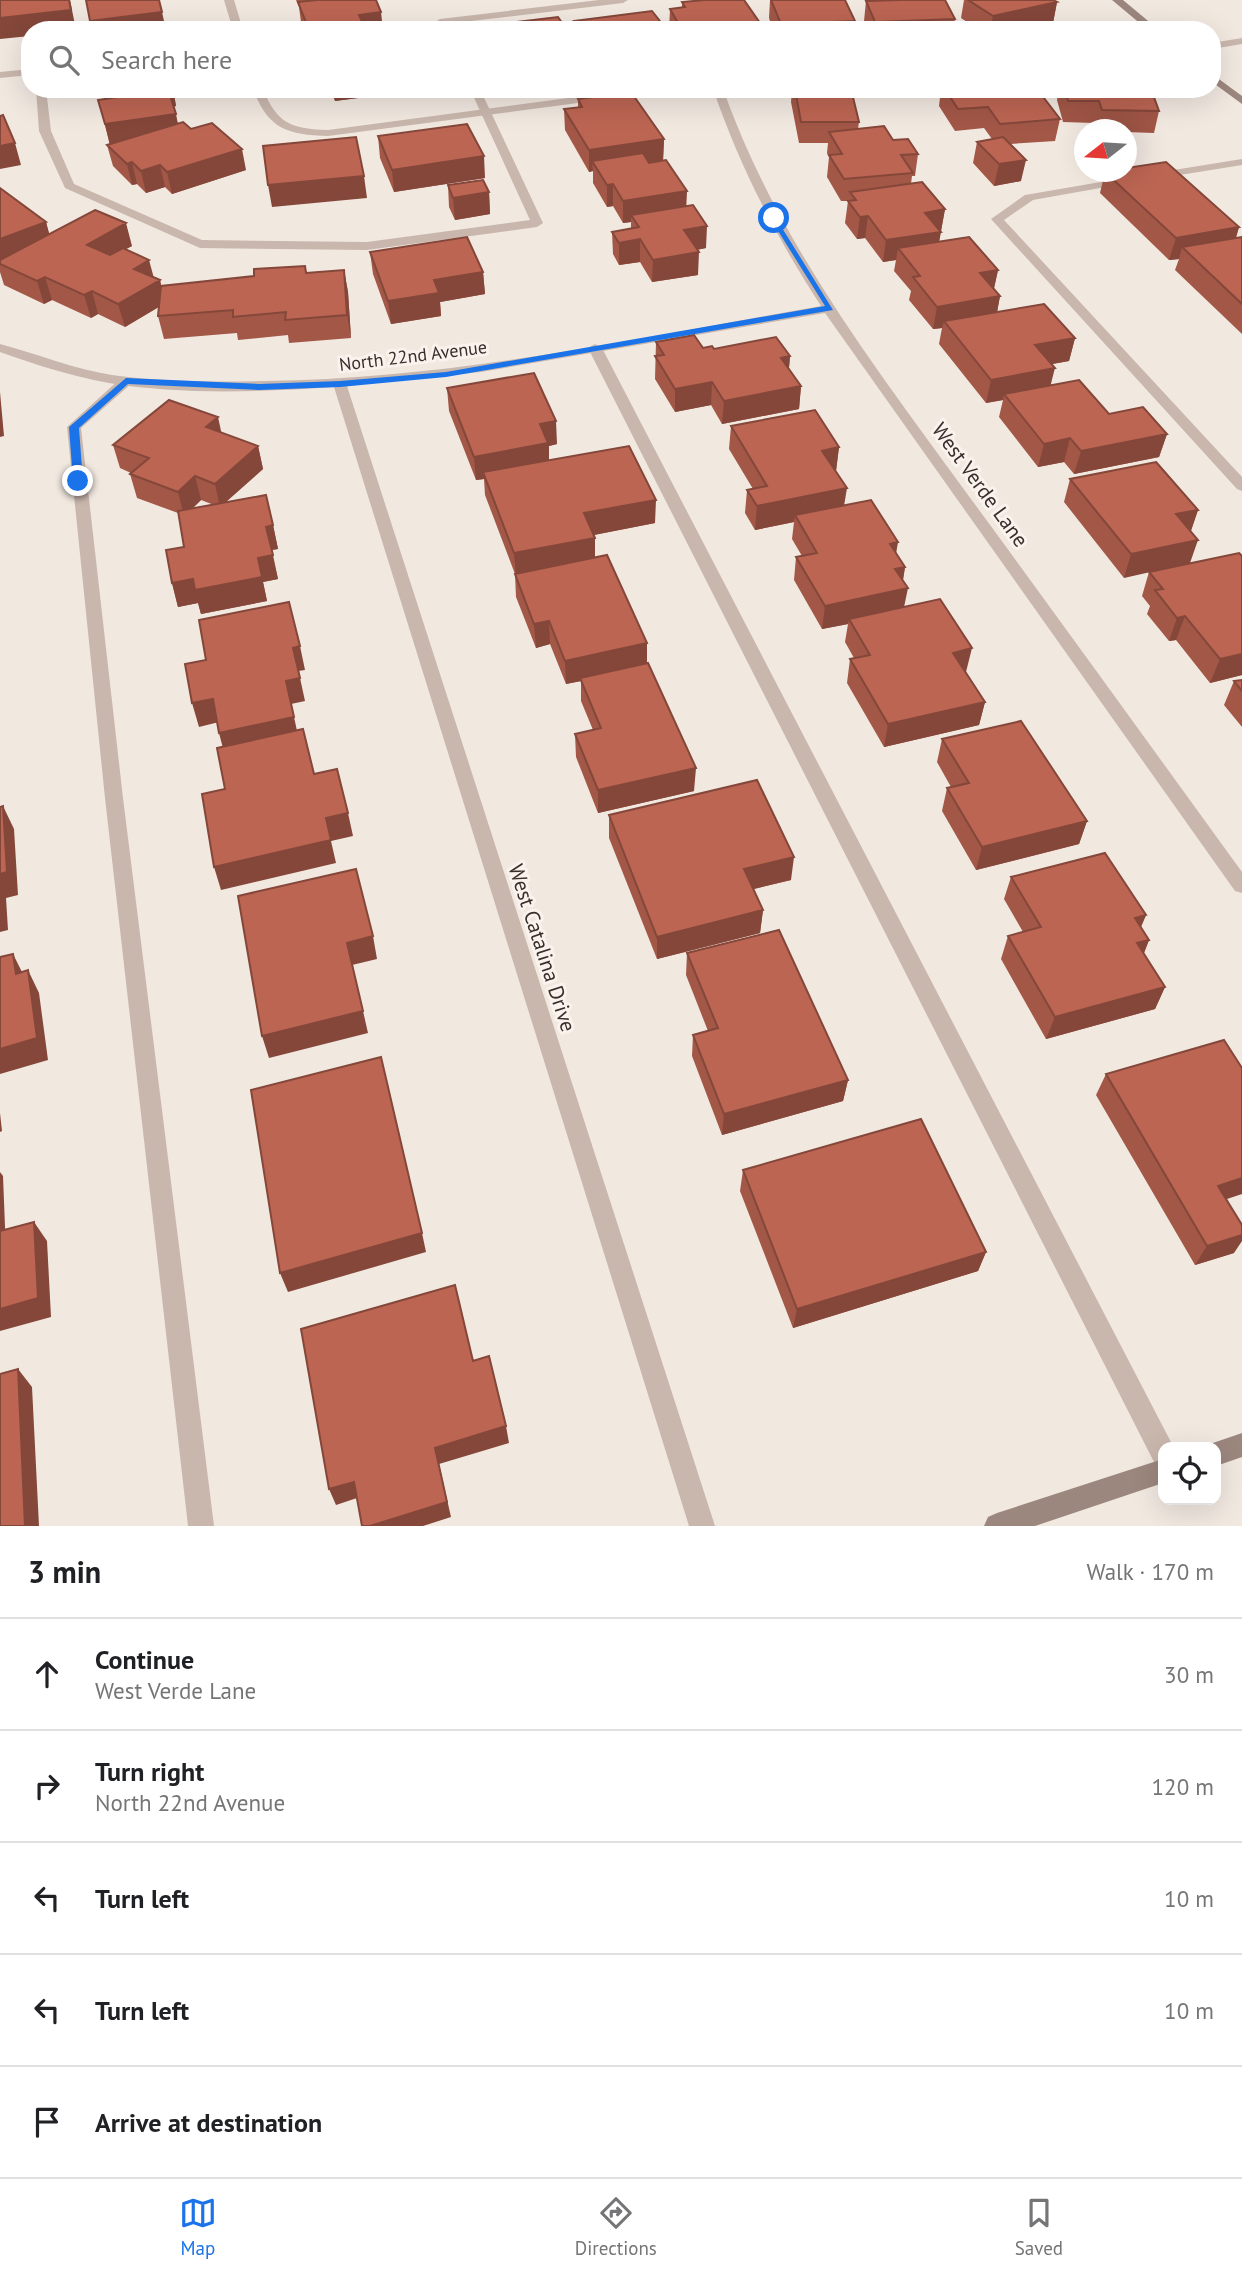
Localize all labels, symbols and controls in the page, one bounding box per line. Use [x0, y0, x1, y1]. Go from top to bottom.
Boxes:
search box [21, 21, 1221, 98]
icon: search [45, 41, 83, 79]
text: Search here [101, 43, 232, 76]
north arrow [1074, 119, 1137, 182]
route start [758, 202, 789, 233]
street label: North 22nd Avenue [338, 335, 488, 376]
street label: West Verde Lane [926, 417, 1035, 552]
route end [62, 465, 93, 496]
street label: West Catalina Drive [503, 861, 582, 1035]
map controls [1158, 1442, 1221, 1505]
button: locate [1158, 1442, 1221, 1505]
text: 3 min [28, 1552, 101, 1591]
text: Walk · 170 m [1087, 1557, 1214, 1586]
text: Continue [95, 1643, 194, 1676]
icon: ahead [28, 1655, 66, 1693]
text: 30 m [1164, 1660, 1214, 1689]
text: West Verde Lane [95, 1676, 256, 1705]
text: Turn right [95, 1755, 204, 1788]
icon: right [28, 1767, 66, 1805]
text: 120 m [1152, 1772, 1214, 1801]
text: North 22nd Avenue [95, 1788, 285, 1817]
icon: left [28, 1879, 66, 1917]
text: Turn left [95, 1882, 189, 1915]
text: 10 m [1164, 1884, 1214, 1913]
icon: left [28, 1991, 66, 2029]
text: Turn left [95, 1994, 189, 2027]
text: 10 m [1164, 1996, 1214, 2025]
icon: arrive [28, 2103, 66, 2141]
text: Arrive at destination [95, 2106, 322, 2139]
tab: Map [179, 2194, 217, 2260]
tab: Directions [575, 2194, 657, 2260]
tab: Saved [1015, 2194, 1063, 2260]

